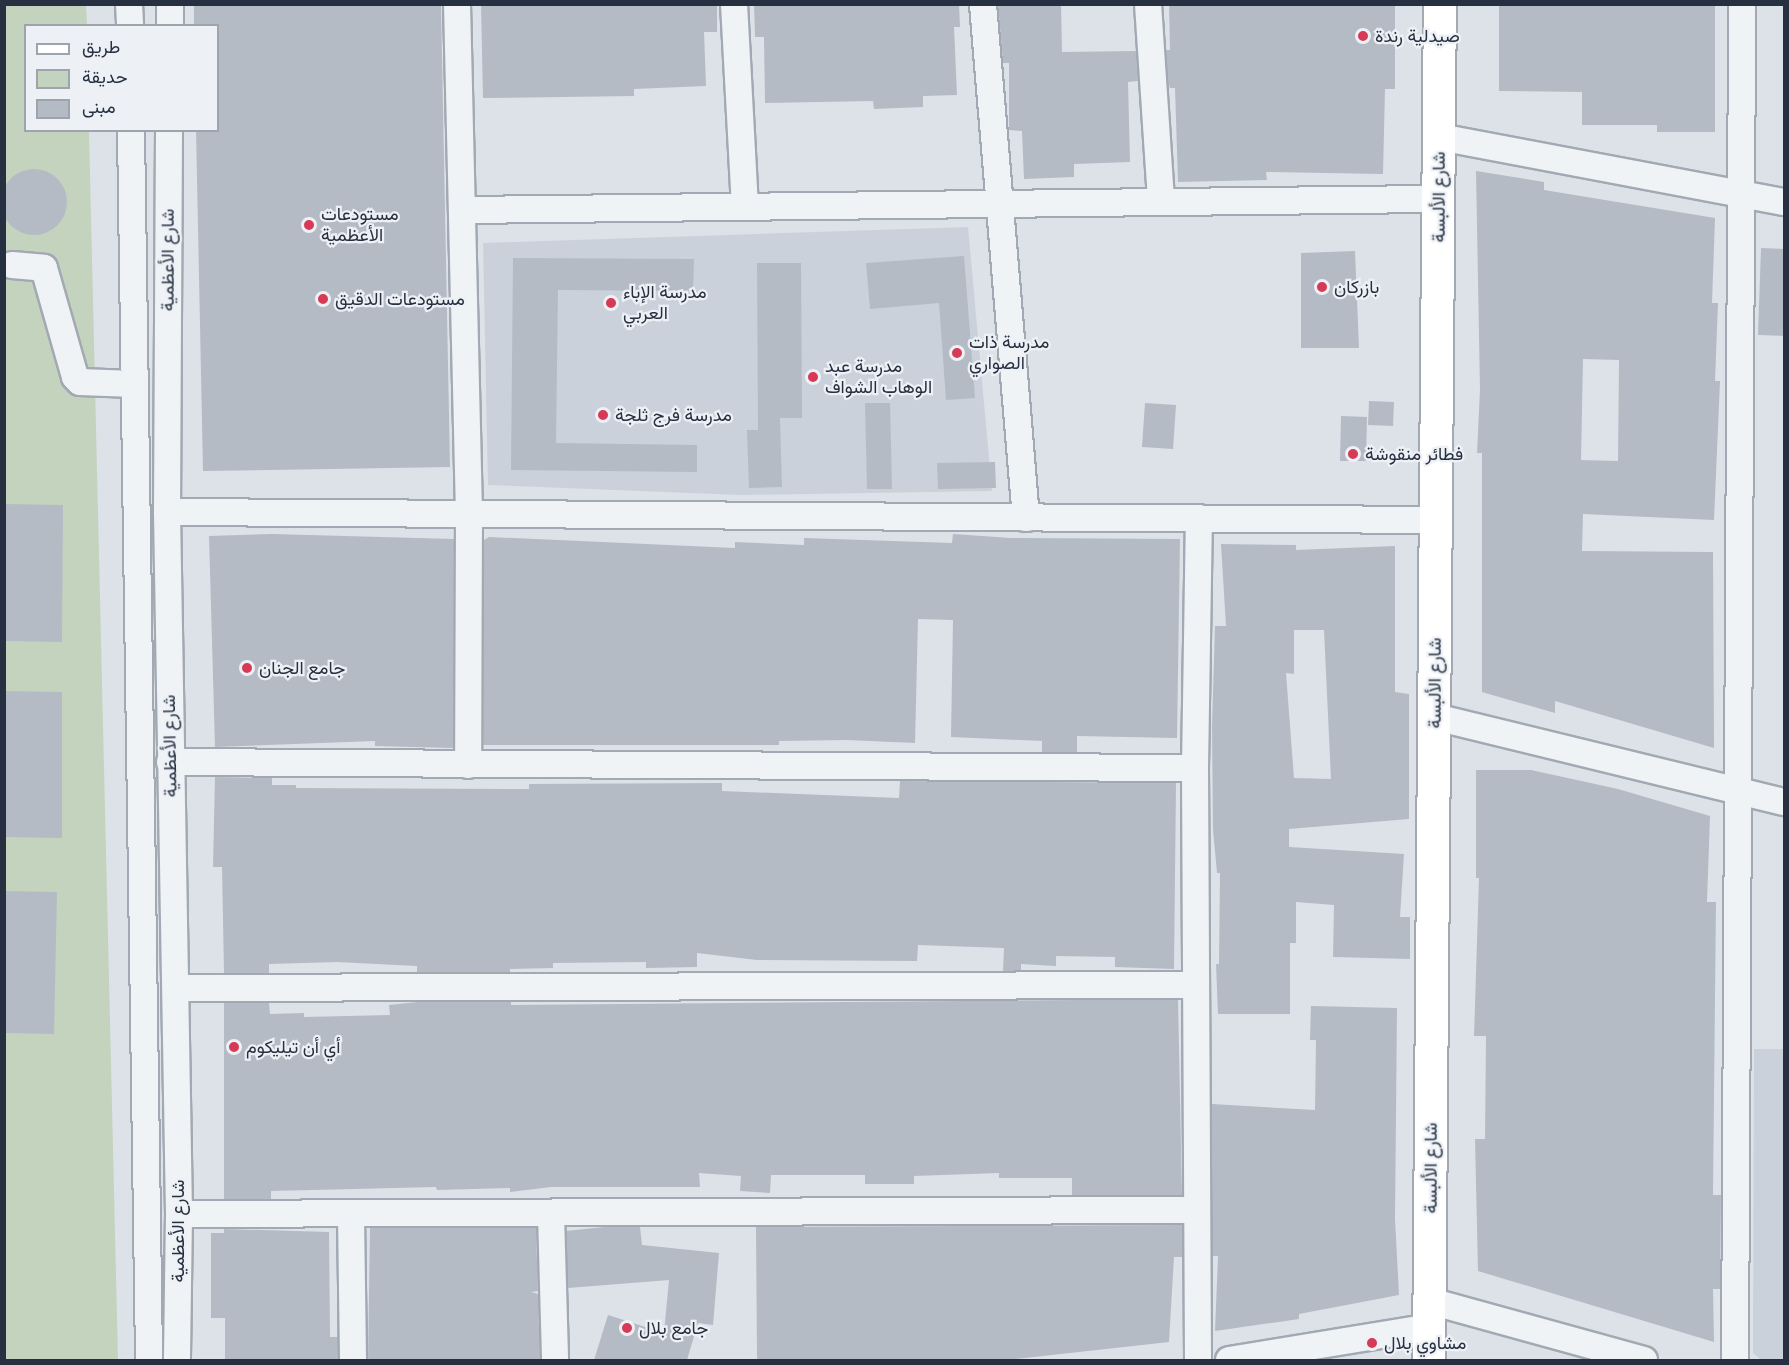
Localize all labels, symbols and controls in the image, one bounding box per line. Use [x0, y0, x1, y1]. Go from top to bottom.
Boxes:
legend [24, 24, 219, 132]
place label: صيدلية رندة [1375, 25, 1460, 47]
marker: صيدلية رندة [1356, 29, 1370, 43]
text: طريق [82, 36, 120, 57]
text: حديقة [82, 66, 128, 87]
text: مبنى [82, 96, 116, 117]
street label: شارع الألبسة [1428, 151, 1450, 243]
place label: مستودعات الأعظمية [321, 204, 399, 246]
street label: شارع الأعظمية [157, 209, 179, 311]
marker: مستودعات الأعظمية [302, 218, 316, 232]
place label: بازركان [1334, 276, 1379, 298]
marker: بازركان [1315, 280, 1329, 294]
place label: مدرسة الإباء العربي [623, 282, 707, 324]
place label: مستودعات الدقيق [335, 288, 465, 310]
marker: مستودعات الدقيق [316, 292, 330, 306]
marker: مدرسة الإباء العربي [604, 296, 618, 310]
place label: مدرسة ذات الصواري [969, 332, 1049, 374]
marker: مدرسة ذات الصواري [950, 346, 964, 360]
place label: مدرسة عبد الوهاب الشواف [825, 356, 932, 398]
marker: مدرسة عبد الوهاب الشواف [806, 370, 820, 384]
place label: مدرسة فرج ثلجة [615, 404, 732, 426]
marker: مدرسة فرج ثلجة [596, 408, 610, 422]
place label: فطائر منقوشة [1365, 443, 1463, 465]
marker: فطائر منقوشة [1346, 447, 1360, 461]
street label: شارع الألبسة [1424, 637, 1446, 729]
place label: جامع الجنان [259, 657, 345, 679]
marker: جامع الجنان [240, 661, 254, 675]
street label: شارع الأعظمية [158, 694, 182, 798]
place label: أي أن تيليكوم [246, 1036, 340, 1058]
marker: أي أن تيليكوم [227, 1040, 241, 1054]
street label: شارع الألبسة [1420, 1122, 1442, 1214]
street label: شارع الأعظمية [167, 1180, 189, 1282]
place label: جامع بلال [639, 1317, 708, 1339]
marker: جامع بلال [620, 1321, 634, 1335]
place label: مشاوي بلال [1384, 1332, 1466, 1354]
marker: مشاوي بلال [1365, 1336, 1379, 1350]

